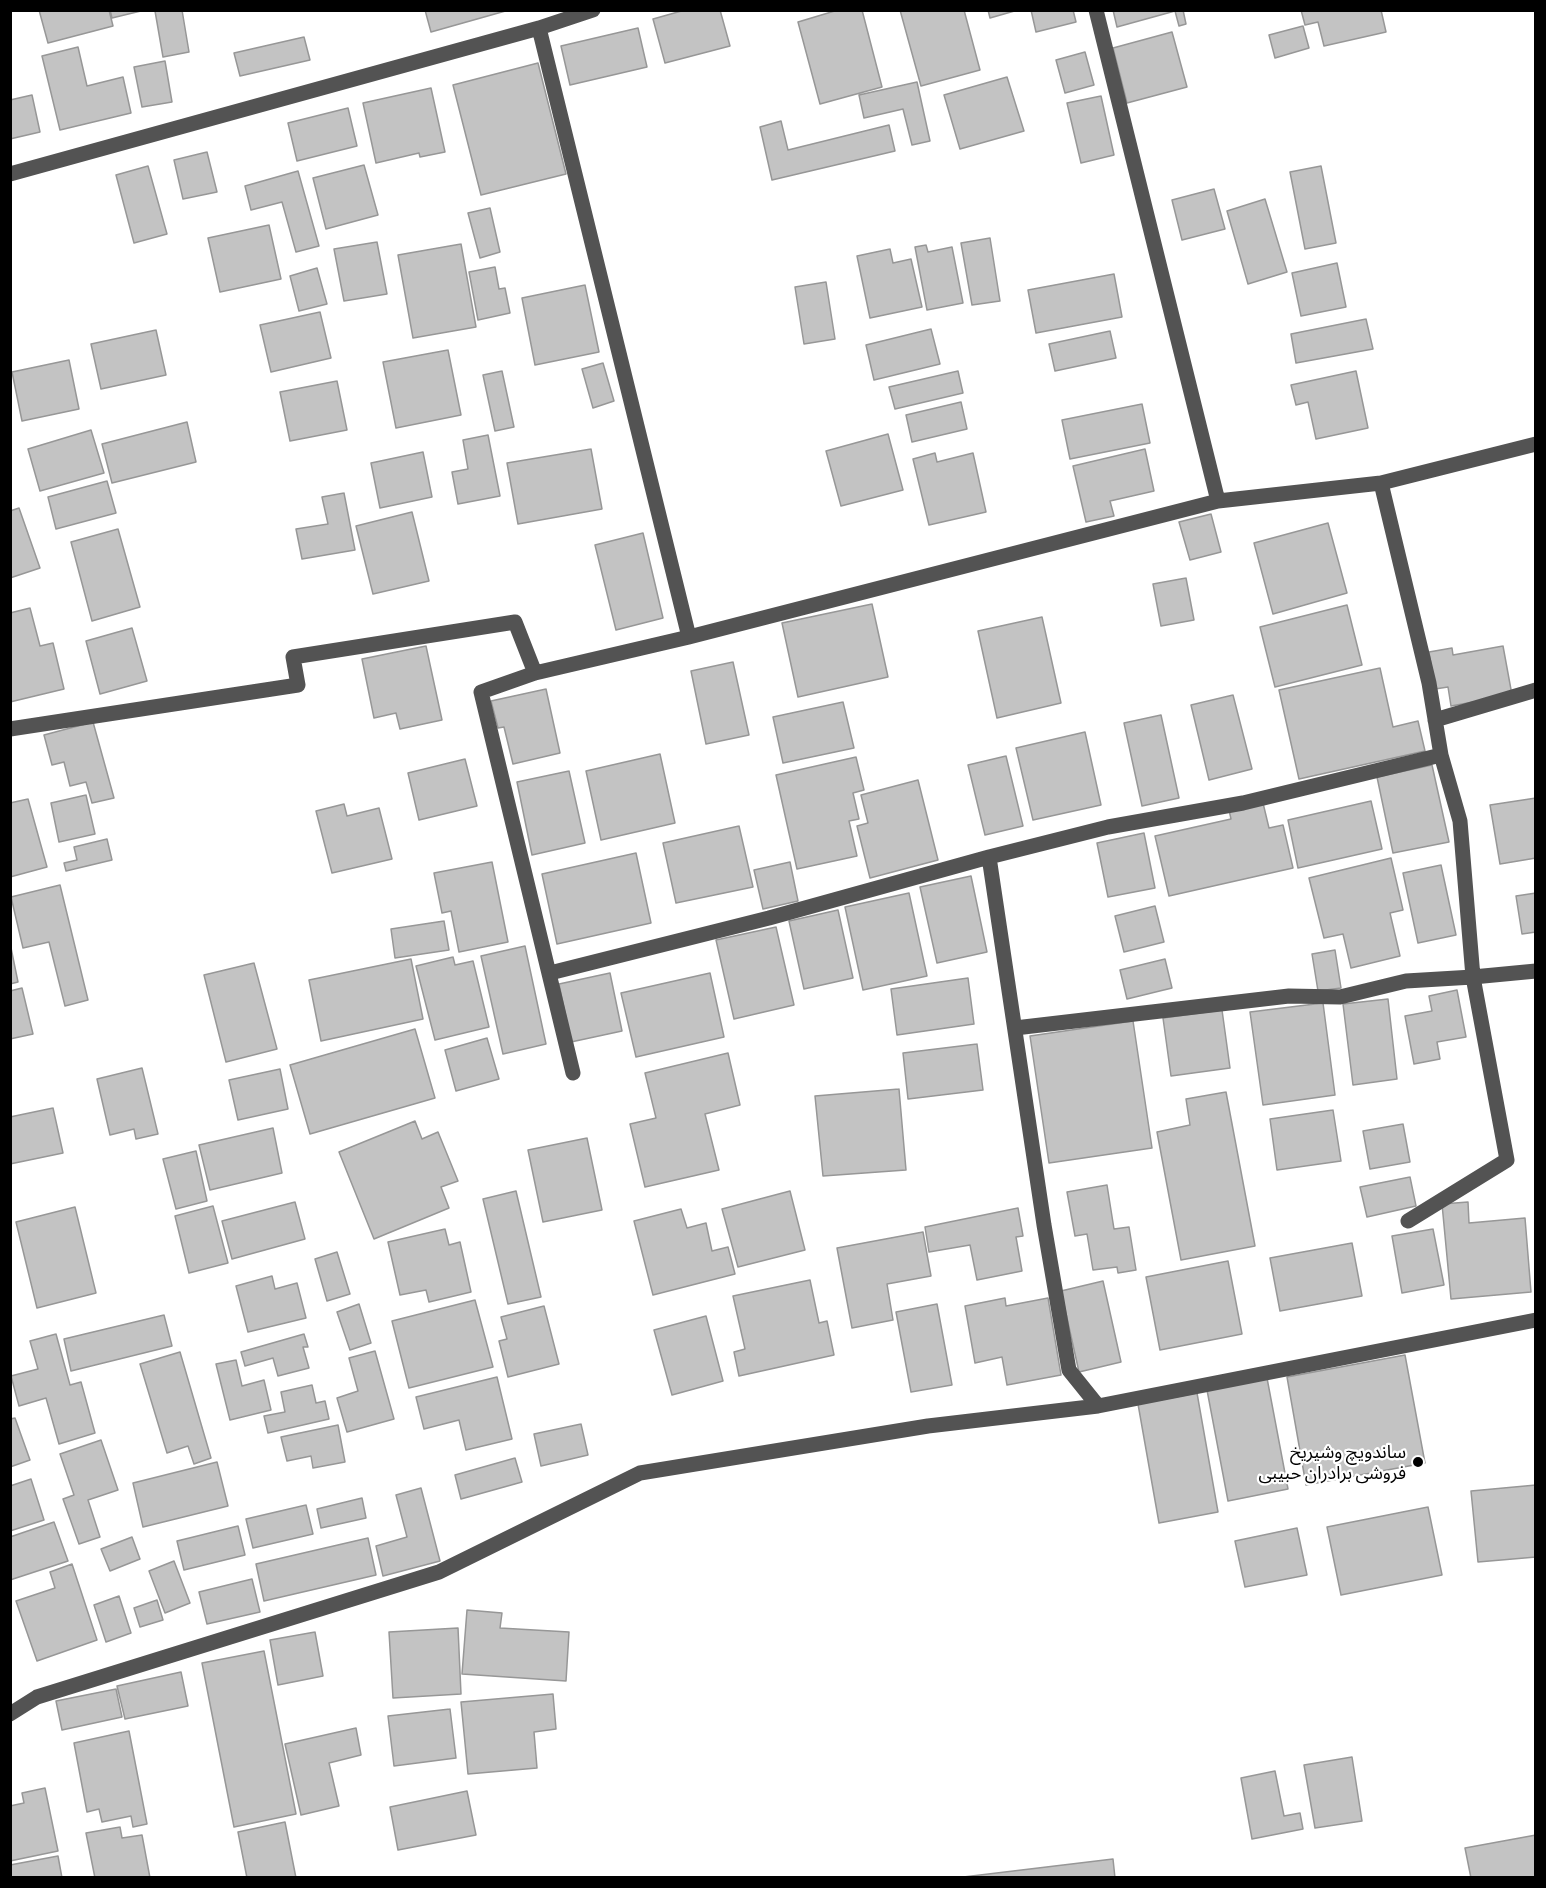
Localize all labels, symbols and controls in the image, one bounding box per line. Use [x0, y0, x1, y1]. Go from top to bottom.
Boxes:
place label: ساندویچ وشیریخ فروشی برادران حبیبی [1258, 1441, 1406, 1484]
marker: ساندویچ وشیریخ فروشی برادران حبیبی [1411, 1455, 1425, 1469]

